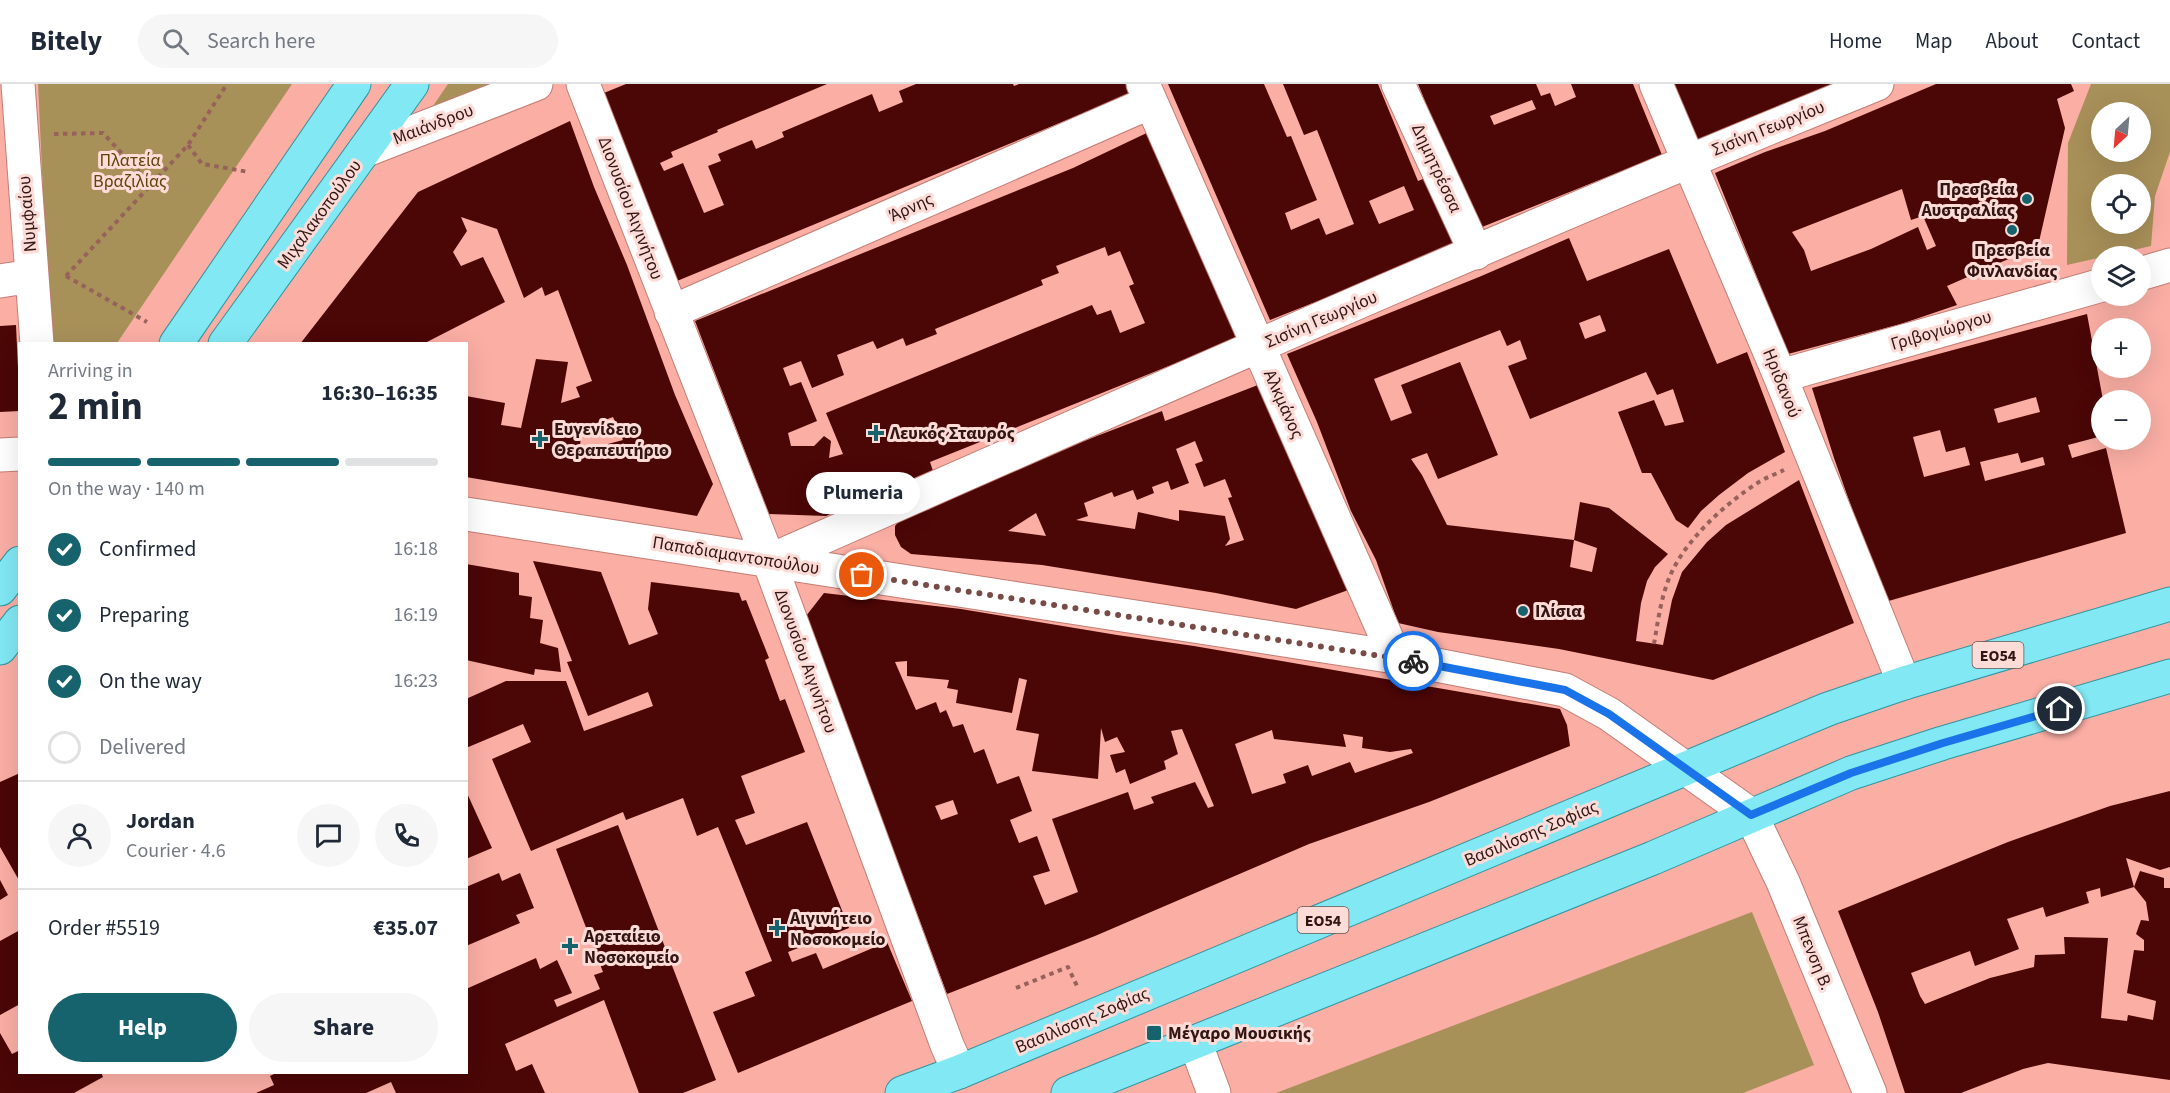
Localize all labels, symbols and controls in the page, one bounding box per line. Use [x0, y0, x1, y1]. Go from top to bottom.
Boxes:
search box [138, 14, 558, 68]
text: Bitely [30, 21, 102, 61]
icon: search [159, 25, 192, 58]
text: Search here [207, 25, 315, 57]
text: Home [1829, 26, 1882, 56]
text: Map [1915, 26, 1953, 56]
text: About [1986, 26, 2038, 56]
text: Contact [2071, 26, 2140, 56]
street label: Σισίνη Γεωργίου [1708, 94, 1828, 163]
street label: Μαιάνδρου [389, 98, 477, 151]
north arrow [2091, 102, 2151, 162]
map controls [2091, 102, 2151, 450]
street label: Δημητρέσσα [1405, 120, 1468, 217]
street label: Διονυσίου Αιγινήτου [592, 133, 669, 283]
park label: Πλατεία Βραζιλίας [93, 148, 167, 194]
street label: Μιχαλακοπούλου [271, 155, 368, 274]
button: locate [2091, 174, 2151, 234]
street label: Νυμφαίου [12, 175, 43, 253]
place label: Πρεσβεία Αυστραλίας [1920, 177, 2015, 223]
street label: Άρνης [885, 187, 937, 228]
marker: Πρεσβεία Αυστραλίας [2020, 192, 2034, 206]
marker: Πρεσβεία Φινλανδίας [2005, 223, 2019, 237]
place label: Πρεσβεία Φινλανδίας [1966, 238, 2058, 284]
button: layers [2091, 246, 2151, 306]
street label: Σισίνη Γεωργίου [1261, 285, 1381, 354]
street label: Γριβογιώργου [1888, 304, 1994, 357]
button: + [2091, 318, 2151, 378]
street label: Ηριδανού [1756, 345, 1807, 422]
text: Arriving in [48, 357, 133, 385]
street label: Αλκμάνος [1257, 366, 1310, 443]
text: 16:30–16:35 [321, 377, 438, 409]
text: 2 min [48, 379, 143, 435]
button: − [2091, 390, 2151, 450]
place label: Ευγενίδειο Θεραπευτήριο [554, 417, 669, 463]
place label: Λευκός Σταυρός [889, 421, 1015, 446]
marker: Λευκός Σταυρός [867, 424, 885, 442]
marker: Ευγενίδειο Θεραπευτήριο [531, 430, 549, 448]
callout: Plumeria [805, 473, 919, 515]
text: On the way · 140 m [48, 475, 205, 503]
text: Plumeria [823, 479, 903, 507]
street label: Παπαδιαμαντοπούλου [651, 530, 821, 581]
icon: check [48, 533, 81, 566]
text: Confirmed [99, 533, 196, 565]
text: 16:18 [393, 535, 438, 563]
pin [836, 549, 887, 600]
icon: bag [845, 558, 878, 591]
street label: Διονυσίου Αιγινήτου [768, 586, 843, 737]
icon: check [48, 599, 81, 632]
text: Preparing [99, 599, 189, 631]
place label: Ιλίσια [1535, 599, 1582, 624]
text: 16:19 [393, 601, 438, 629]
marker: Ιλίσια [1516, 604, 1530, 618]
courier [1383, 631, 1443, 691]
road number: ΕΟ54 [1972, 642, 2024, 668]
icon: bike [1397, 645, 1430, 678]
icon: check [48, 665, 81, 698]
text: On the way [99, 665, 202, 697]
text: 16:23 [393, 667, 438, 695]
pin [2034, 683, 2085, 734]
icon: home [2043, 692, 2076, 725]
text: Delivered [99, 731, 186, 763]
street label: Βασιλίσσης Σοφίας [1461, 794, 1602, 873]
button: person [48, 804, 111, 867]
button: chat [297, 804, 360, 867]
button: phone [375, 804, 438, 867]
text: Jordan [126, 805, 195, 837]
text: Courier · 4.6 [126, 837, 226, 865]
place label: Αιγινήτειο Νοσοκομείο [789, 906, 886, 952]
road number: ΕΟ54 [1298, 907, 1348, 933]
text: Order #5519 [48, 912, 160, 944]
text: €35.07 [373, 912, 438, 944]
street label: Μπενση Β. [1786, 912, 1839, 994]
marker: Αιγινήτειο Νοσοκομείο [768, 919, 786, 937]
place label: Αρεταίειο Νοσοκομείο [583, 924, 680, 970]
marker: Αρεταίειο Νοσοκομείο [561, 937, 579, 955]
street label: Βασιλίσσης Σοφίας [1012, 981, 1153, 1060]
button: Help [48, 993, 237, 1062]
button: Share [249, 993, 438, 1062]
place label: Μέγαρο Μουσικής [1168, 1021, 1311, 1046]
marker: Μέγαρο Μουσικής [1145, 1024, 1163, 1042]

